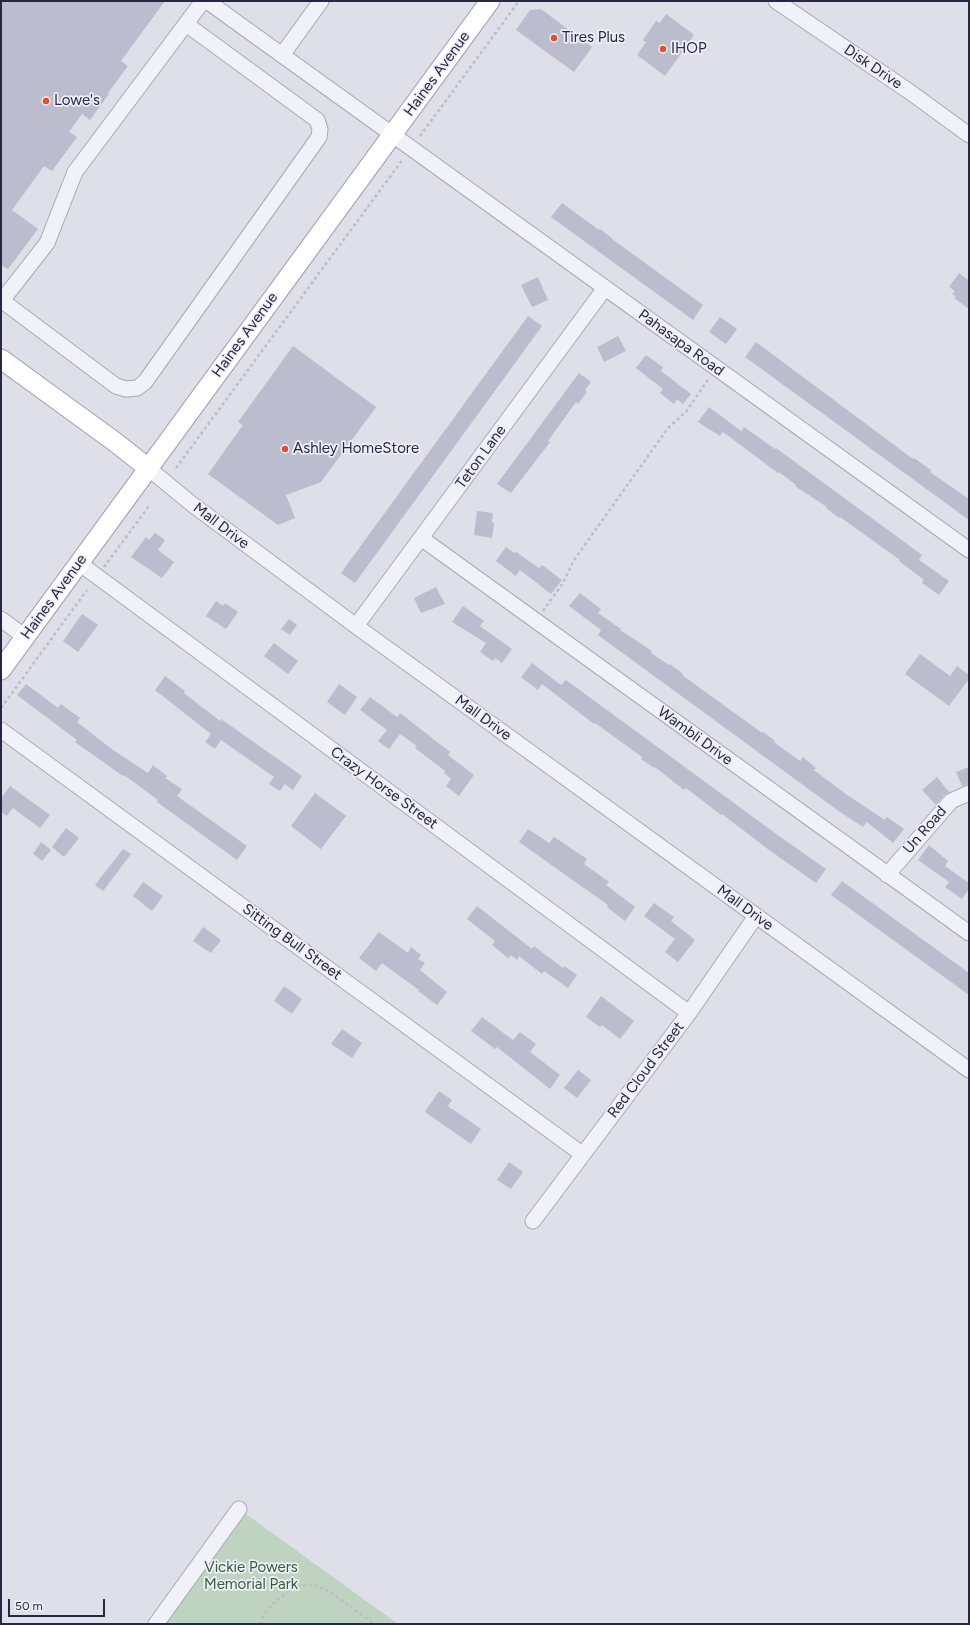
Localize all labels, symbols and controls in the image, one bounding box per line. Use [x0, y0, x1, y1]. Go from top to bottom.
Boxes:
street label: Haines Avenue [400, 28, 474, 120]
place label: Tires Plus [562, 29, 625, 47]
marker: Tires Plus [549, 33, 559, 43]
place label: IHOP [671, 40, 707, 58]
street label: Disk Drive [840, 41, 906, 93]
marker: IHOP [658, 44, 668, 54]
place label: Lowe's [54, 92, 100, 110]
marker: Lowe's [41, 96, 51, 106]
street label: Haines Avenue [208, 289, 282, 381]
street label: Pahasapa Road [635, 306, 727, 380]
street label: Teton Lane [452, 422, 510, 492]
place label: Ashley HomeStore [293, 440, 419, 458]
marker: Ashley HomeStore [280, 444, 290, 454]
street label: Mall Drive [189, 499, 253, 553]
street label: Haines Avenue [17, 551, 91, 643]
street label: Mall Drive [451, 692, 515, 744]
street label: Wambli Drive [654, 703, 736, 769]
street label: Crazy Horse Street [327, 743, 441, 833]
street label: Un Road [899, 803, 951, 857]
street label: Mall Drive [713, 882, 777, 934]
street label: Sitting Bull Street [239, 900, 345, 984]
street label: Red Cloud Street [604, 1018, 688, 1122]
park label: Vickie Powers Memorial Park [204, 1559, 298, 1594]
scale bar [10, 1591, 107, 1617]
text: 50 m [15, 1599, 43, 1613]

